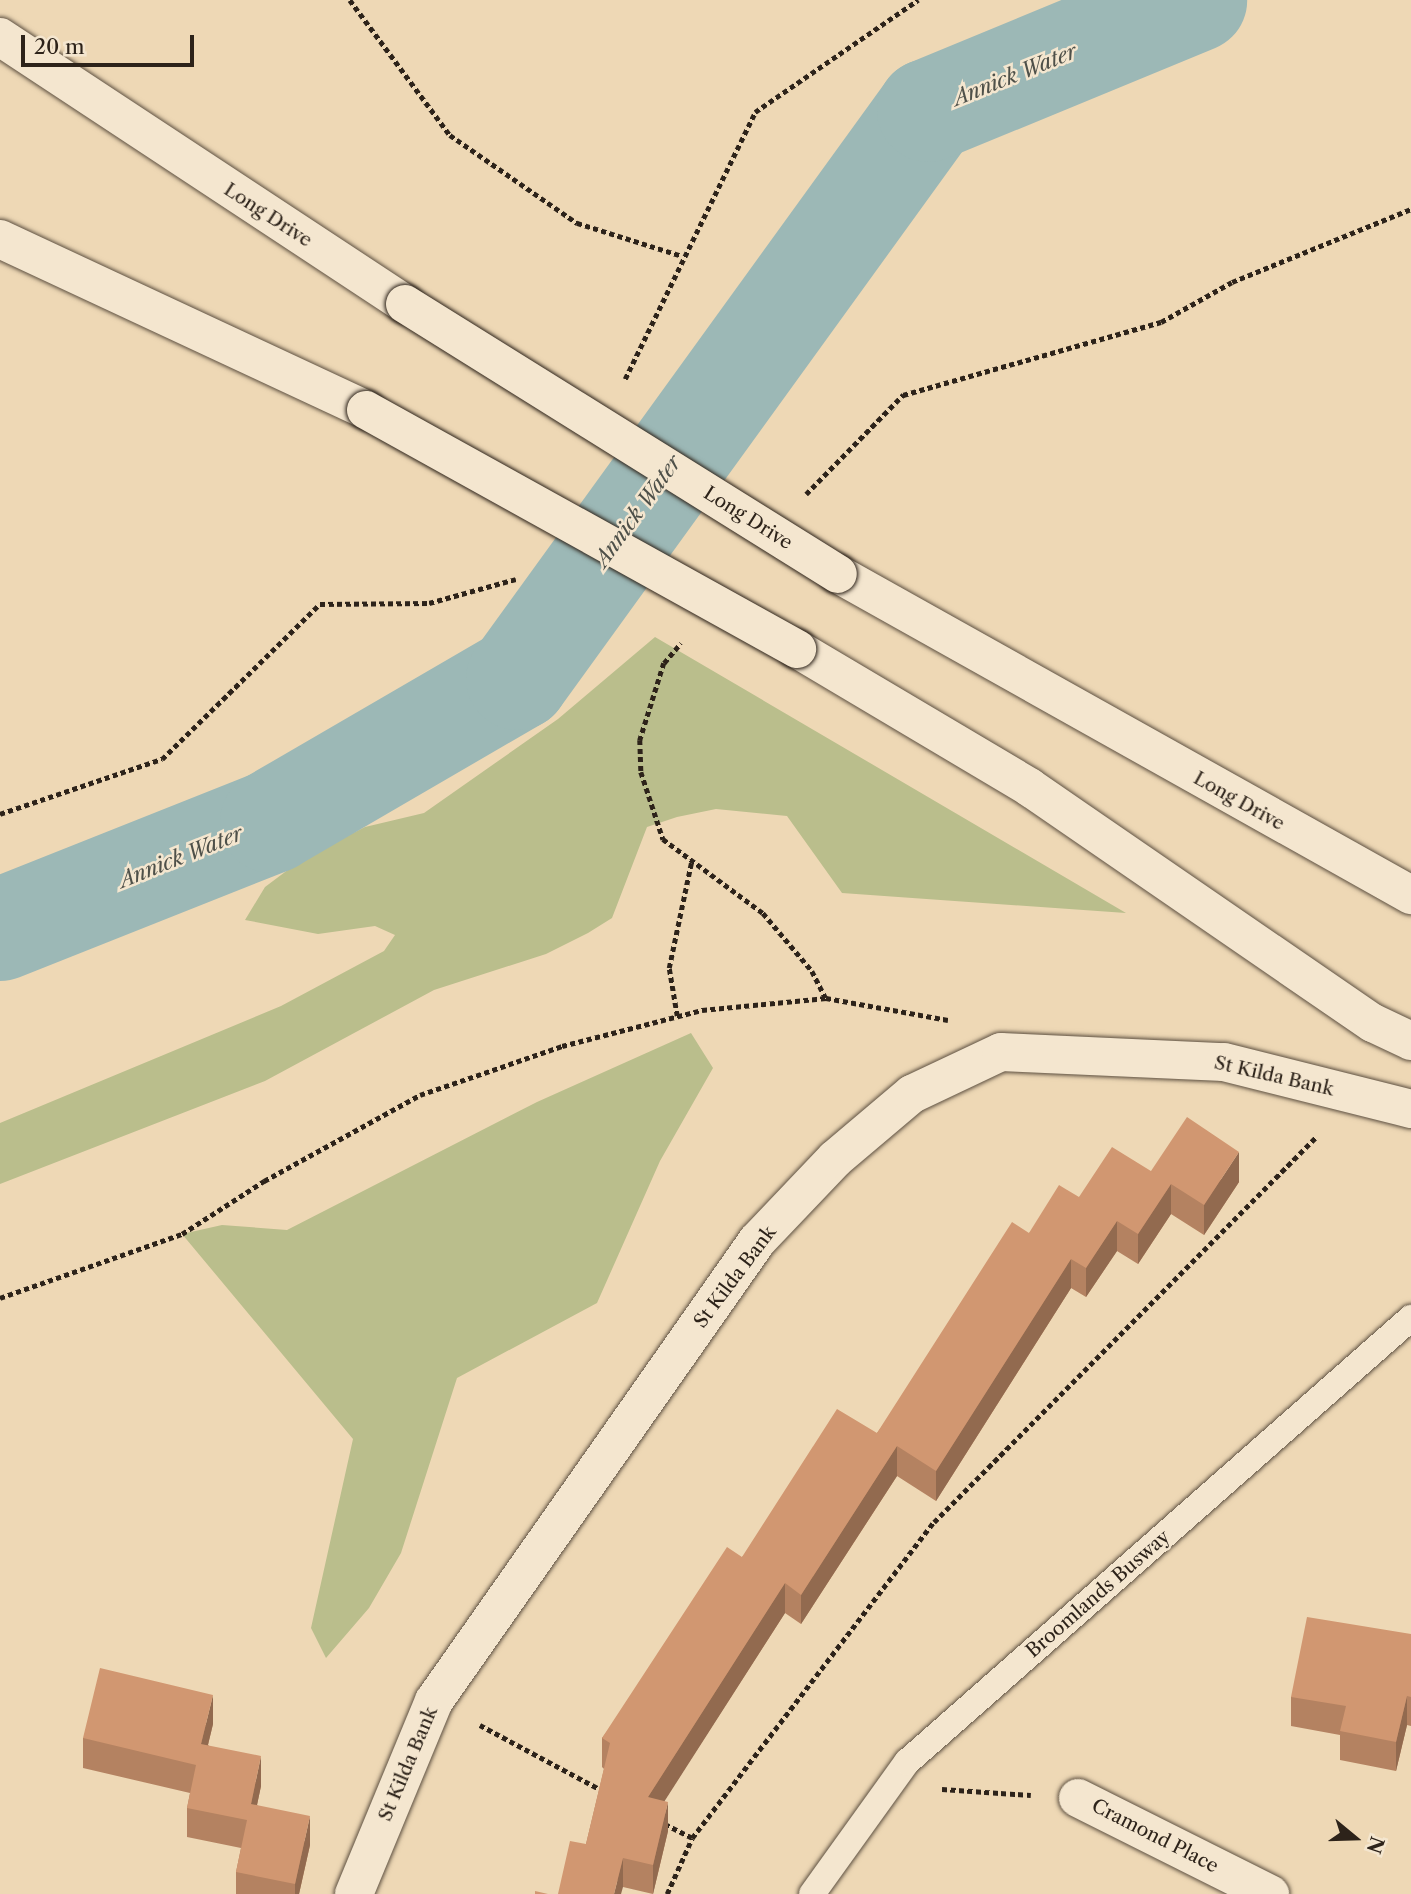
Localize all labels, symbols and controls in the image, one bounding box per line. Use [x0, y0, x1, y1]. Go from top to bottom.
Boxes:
scale bar [24, 21, 198, 65]
text: 20 m [34, 34, 85, 59]
water label: Annick Water [949, 39, 1081, 111]
street label: Long Drive [220, 178, 316, 252]
water label: Annick Water [589, 450, 687, 572]
street label: Long Drive [699, 482, 797, 554]
street label: Long Drive [1190, 767, 1288, 835]
water label: Annick Water [115, 821, 247, 893]
street label: St Kilda Bank [1212, 1051, 1336, 1101]
street label: St Kilda Bank [689, 1221, 781, 1333]
street label: Broomlands Busway [1022, 1525, 1174, 1663]
street label: St Kilda Bank [374, 1703, 442, 1825]
street label: Cramond Place [1088, 1794, 1222, 1878]
north arrow [1320, 1803, 1390, 1873]
text: N [1362, 1833, 1389, 1857]

